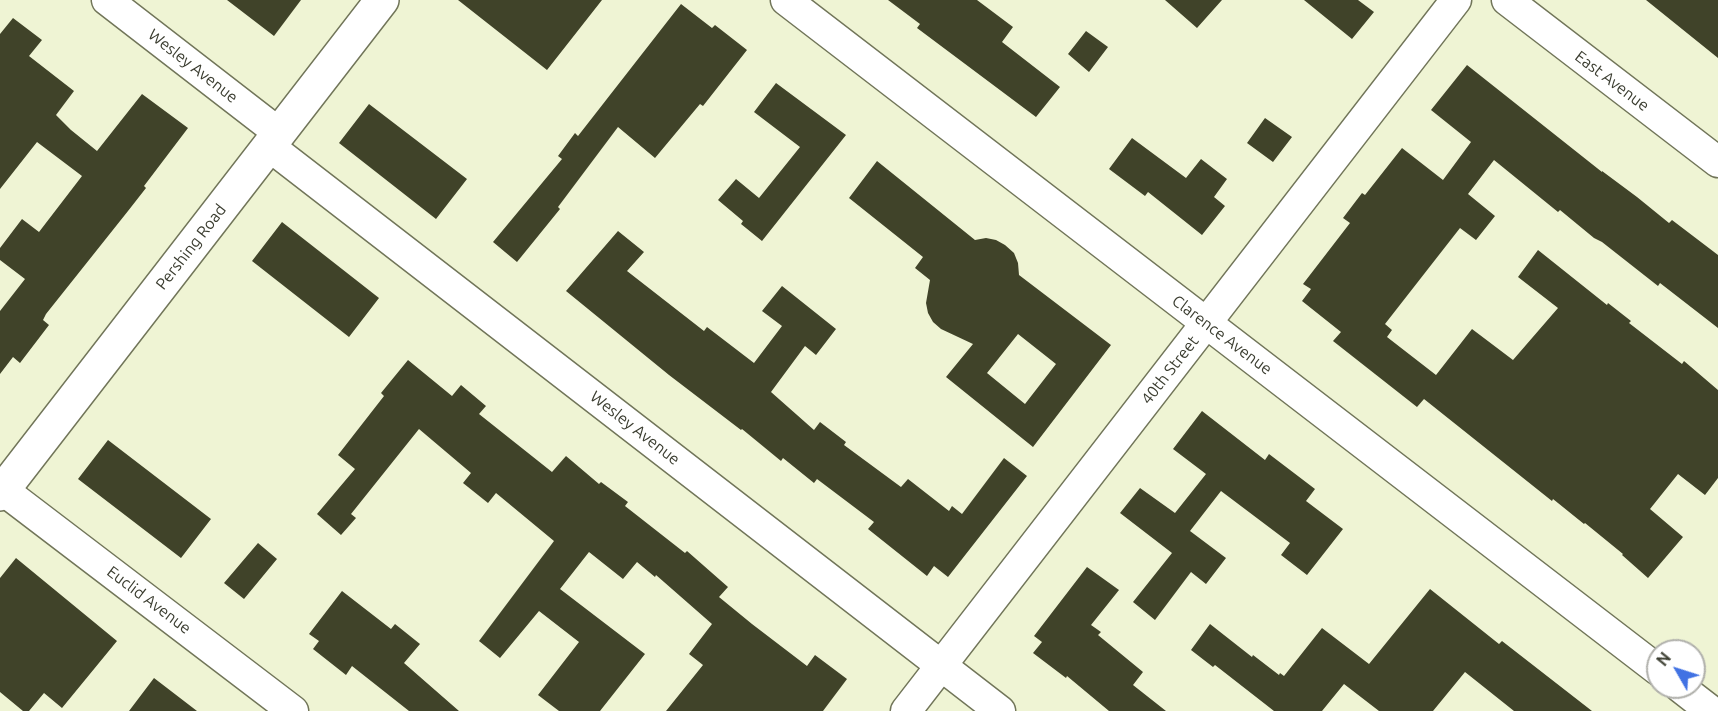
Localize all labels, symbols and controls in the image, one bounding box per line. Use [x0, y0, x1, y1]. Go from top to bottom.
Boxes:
street label: Wesley Avenue [144, 25, 242, 107]
street label: East Avenue [1571, 47, 1653, 115]
street label: Pershing Road [152, 201, 230, 293]
street label: Clarence Avenue [1168, 291, 1276, 379]
street label: 40th Street [1137, 332, 1203, 408]
street label: Wesley Avenue [586, 387, 684, 469]
street label: Euclid Avenue [103, 562, 195, 638]
north arrow [1646, 639, 1706, 699]
text: N [1653, 649, 1674, 669]

